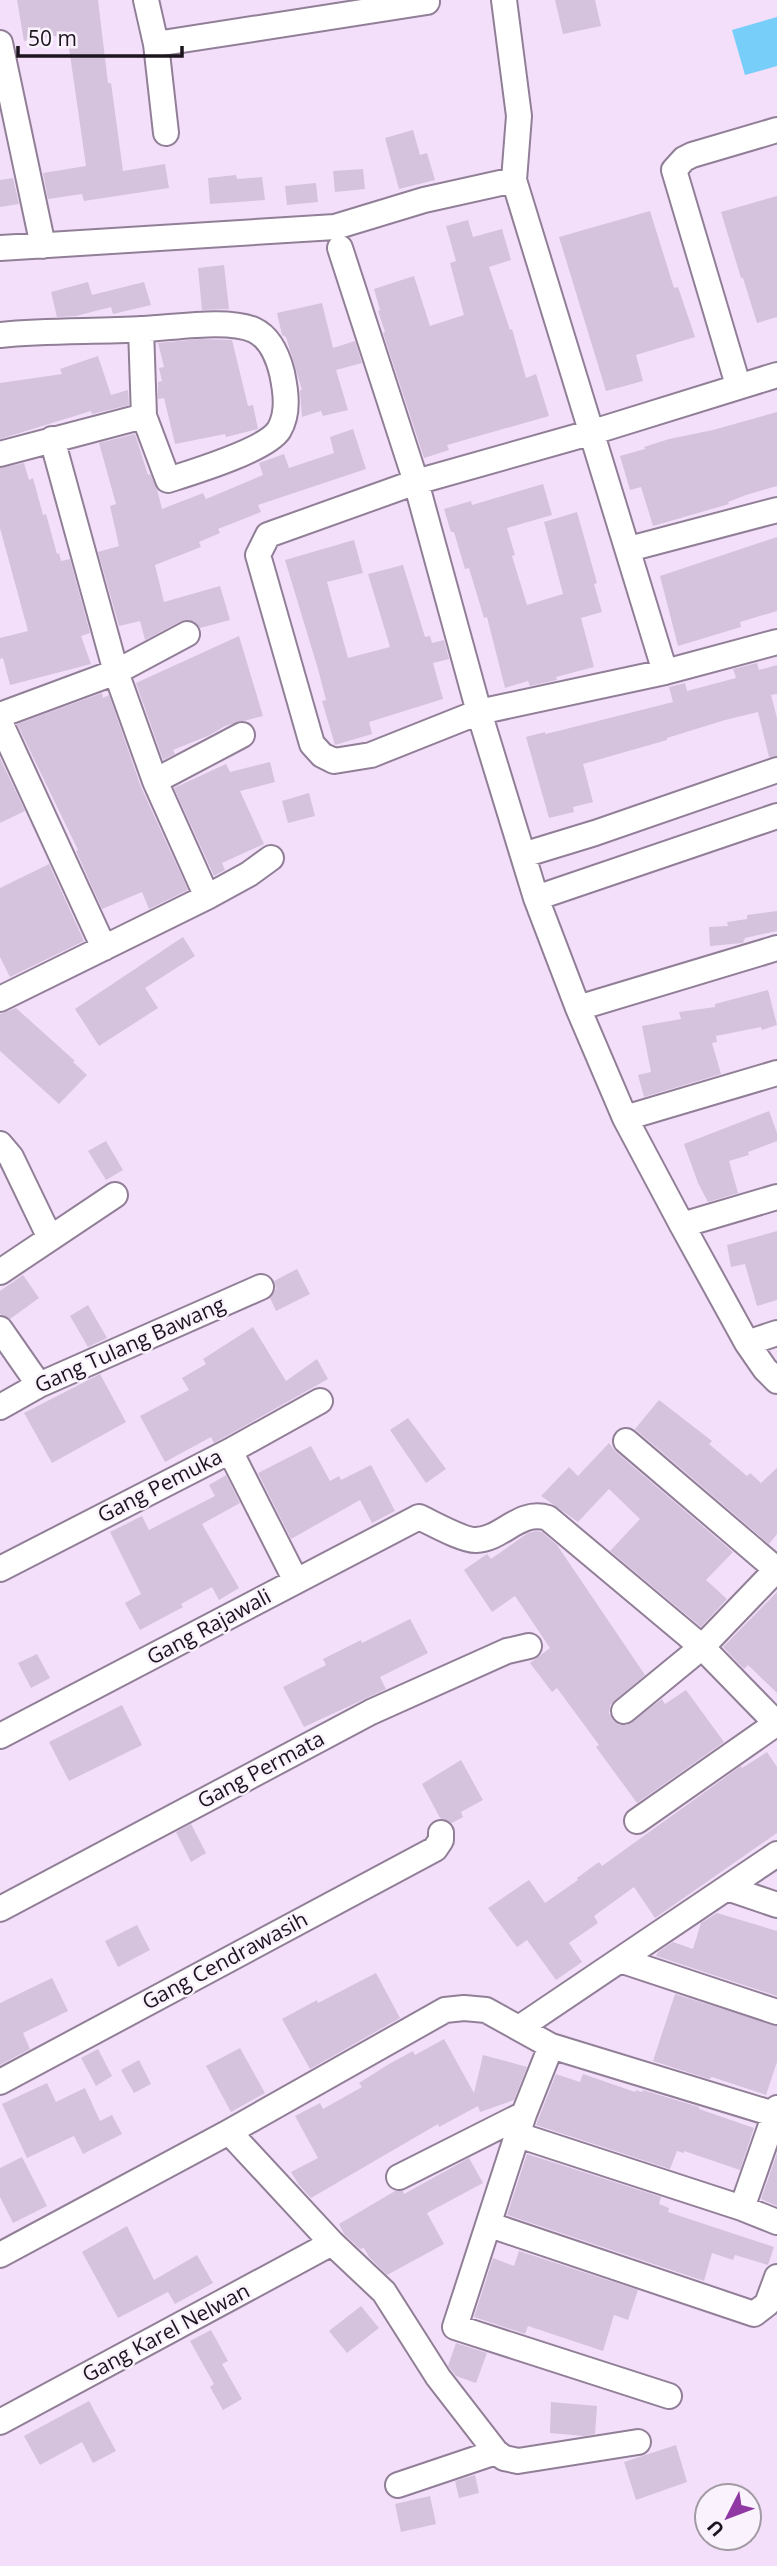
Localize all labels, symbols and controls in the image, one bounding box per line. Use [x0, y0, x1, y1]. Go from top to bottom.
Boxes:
scale bar [18, 14, 182, 58]
text: 50 m [28, 24, 77, 52]
street label: Gang Tulang Bawang [30, 1290, 229, 1399]
street label: Gang Pemuka [93, 1442, 227, 1528]
street label: Gang Rajawali [142, 1582, 276, 1671]
street label: Gang Permata [192, 1724, 329, 1814]
street label: Gang Cendrawasih [137, 1905, 312, 2016]
street label: Gang Karel Nelwan [77, 2276, 254, 2388]
north arrow [693, 2482, 763, 2552]
text: U [701, 2514, 730, 2542]

